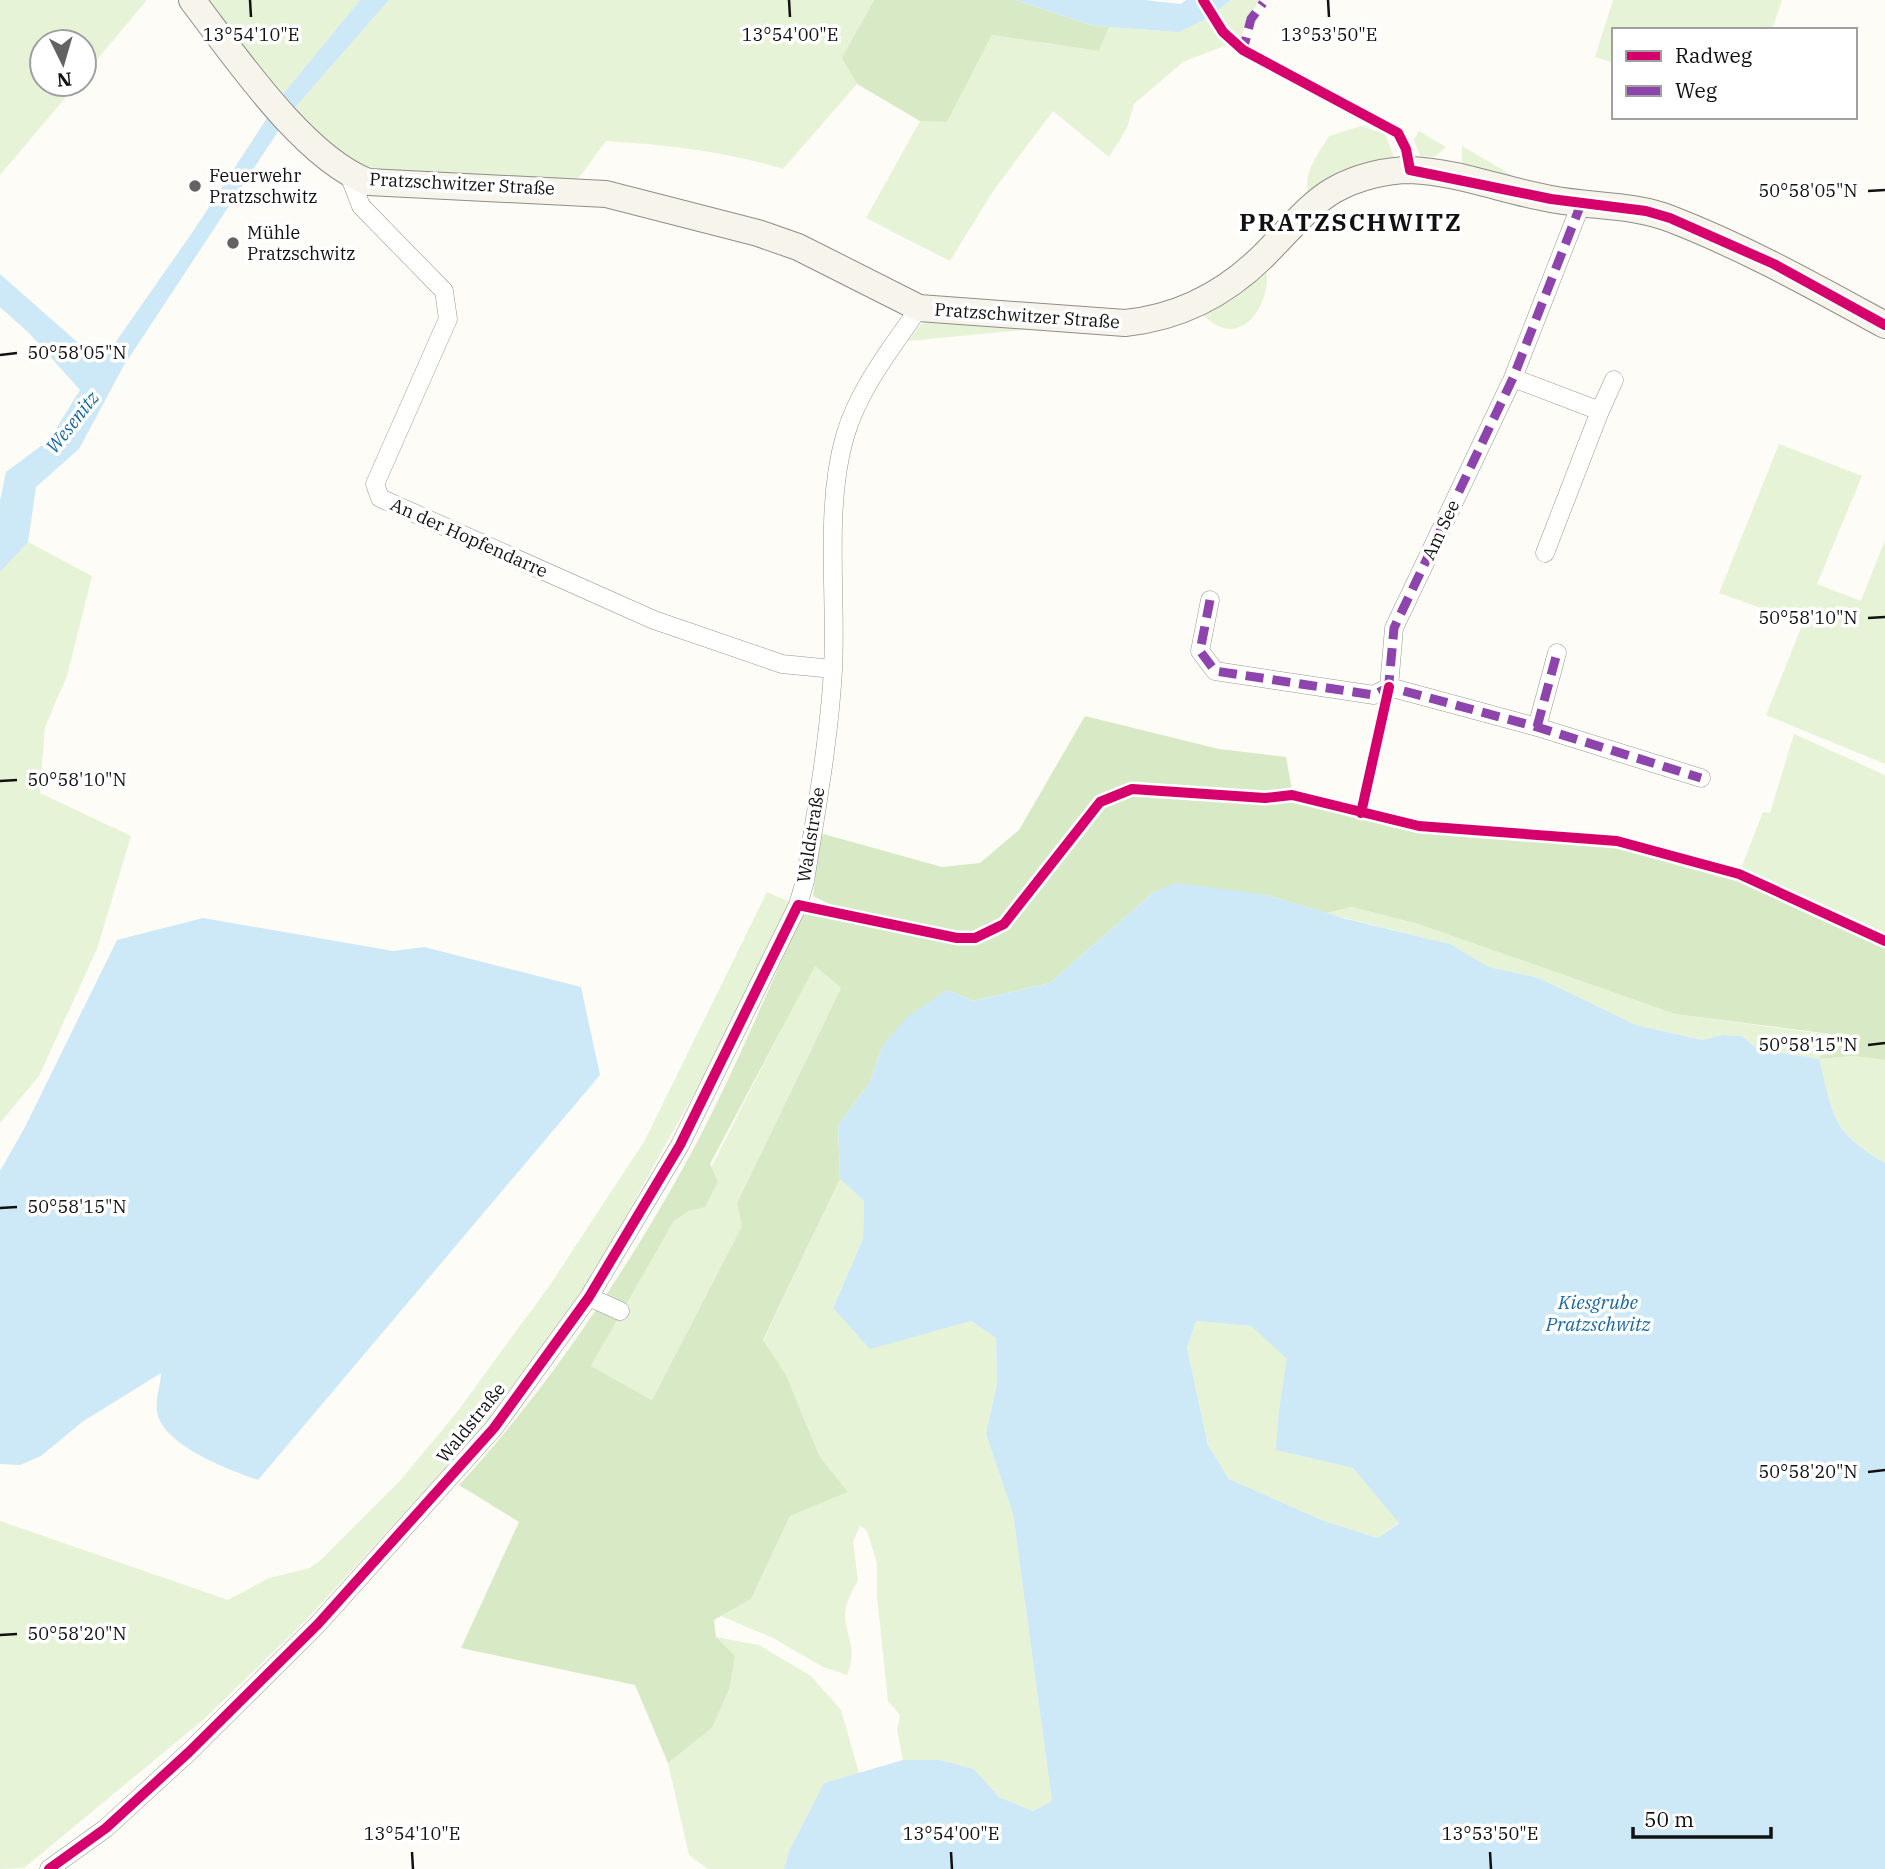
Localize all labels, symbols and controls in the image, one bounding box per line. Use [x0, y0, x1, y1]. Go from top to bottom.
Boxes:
text: 13°54'10"E [203, 23, 299, 46]
text: 13°54'00"E [742, 23, 838, 46]
text: 13°53'50"E [1281, 23, 1377, 46]
north arrow [28, 28, 98, 98]
legend [1612, 28, 1857, 119]
text: Radweg [1675, 41, 1753, 69]
text: N [56, 67, 73, 93]
text: Weg [1675, 76, 1718, 104]
place label: Feuerwehr Pratzschwitz [209, 164, 317, 208]
street label: Pratzschwitzer Straße [369, 167, 555, 200]
marker: Feuerwehr Pratzschwitz [187, 178, 203, 194]
text: 50°58'05"N [1759, 179, 1858, 202]
district label: PRATZSCHWITZ [1239, 206, 1463, 238]
place label: Mühle Pratzschwitz [247, 221, 355, 265]
marker: Mühle Pratzschwitz [225, 235, 241, 251]
street label: Pratzschwitzer Straße [934, 298, 1121, 333]
text: 50°58'05"N [28, 341, 127, 364]
water label: Wesenitz [40, 386, 104, 458]
street label: An der Hopfendarre [387, 493, 551, 583]
street label: Am See [1417, 496, 1464, 563]
text: 50°58'10"N [1759, 606, 1858, 629]
text: 50°58'10"N [28, 768, 127, 791]
street label: Waldstraße [792, 785, 829, 884]
text: 50°58'15"N [1759, 1033, 1858, 1056]
text: 50°58'15"N [28, 1195, 127, 1218]
water label: Kiesgrube Pratzschwitz [1545, 1290, 1651, 1336]
street label: Waldstraße [431, 1378, 510, 1467]
text: 50°58'20"N [1759, 1460, 1858, 1483]
text: 50°58'20"N [28, 1622, 127, 1645]
scale bar [1633, 1796, 1771, 1840]
text: 50 m [1644, 1805, 1694, 1833]
text: 13°54'10"E [364, 1822, 460, 1845]
text: 13°54'00"E [903, 1822, 999, 1845]
text: 13°53'50"E [1442, 1822, 1538, 1845]

